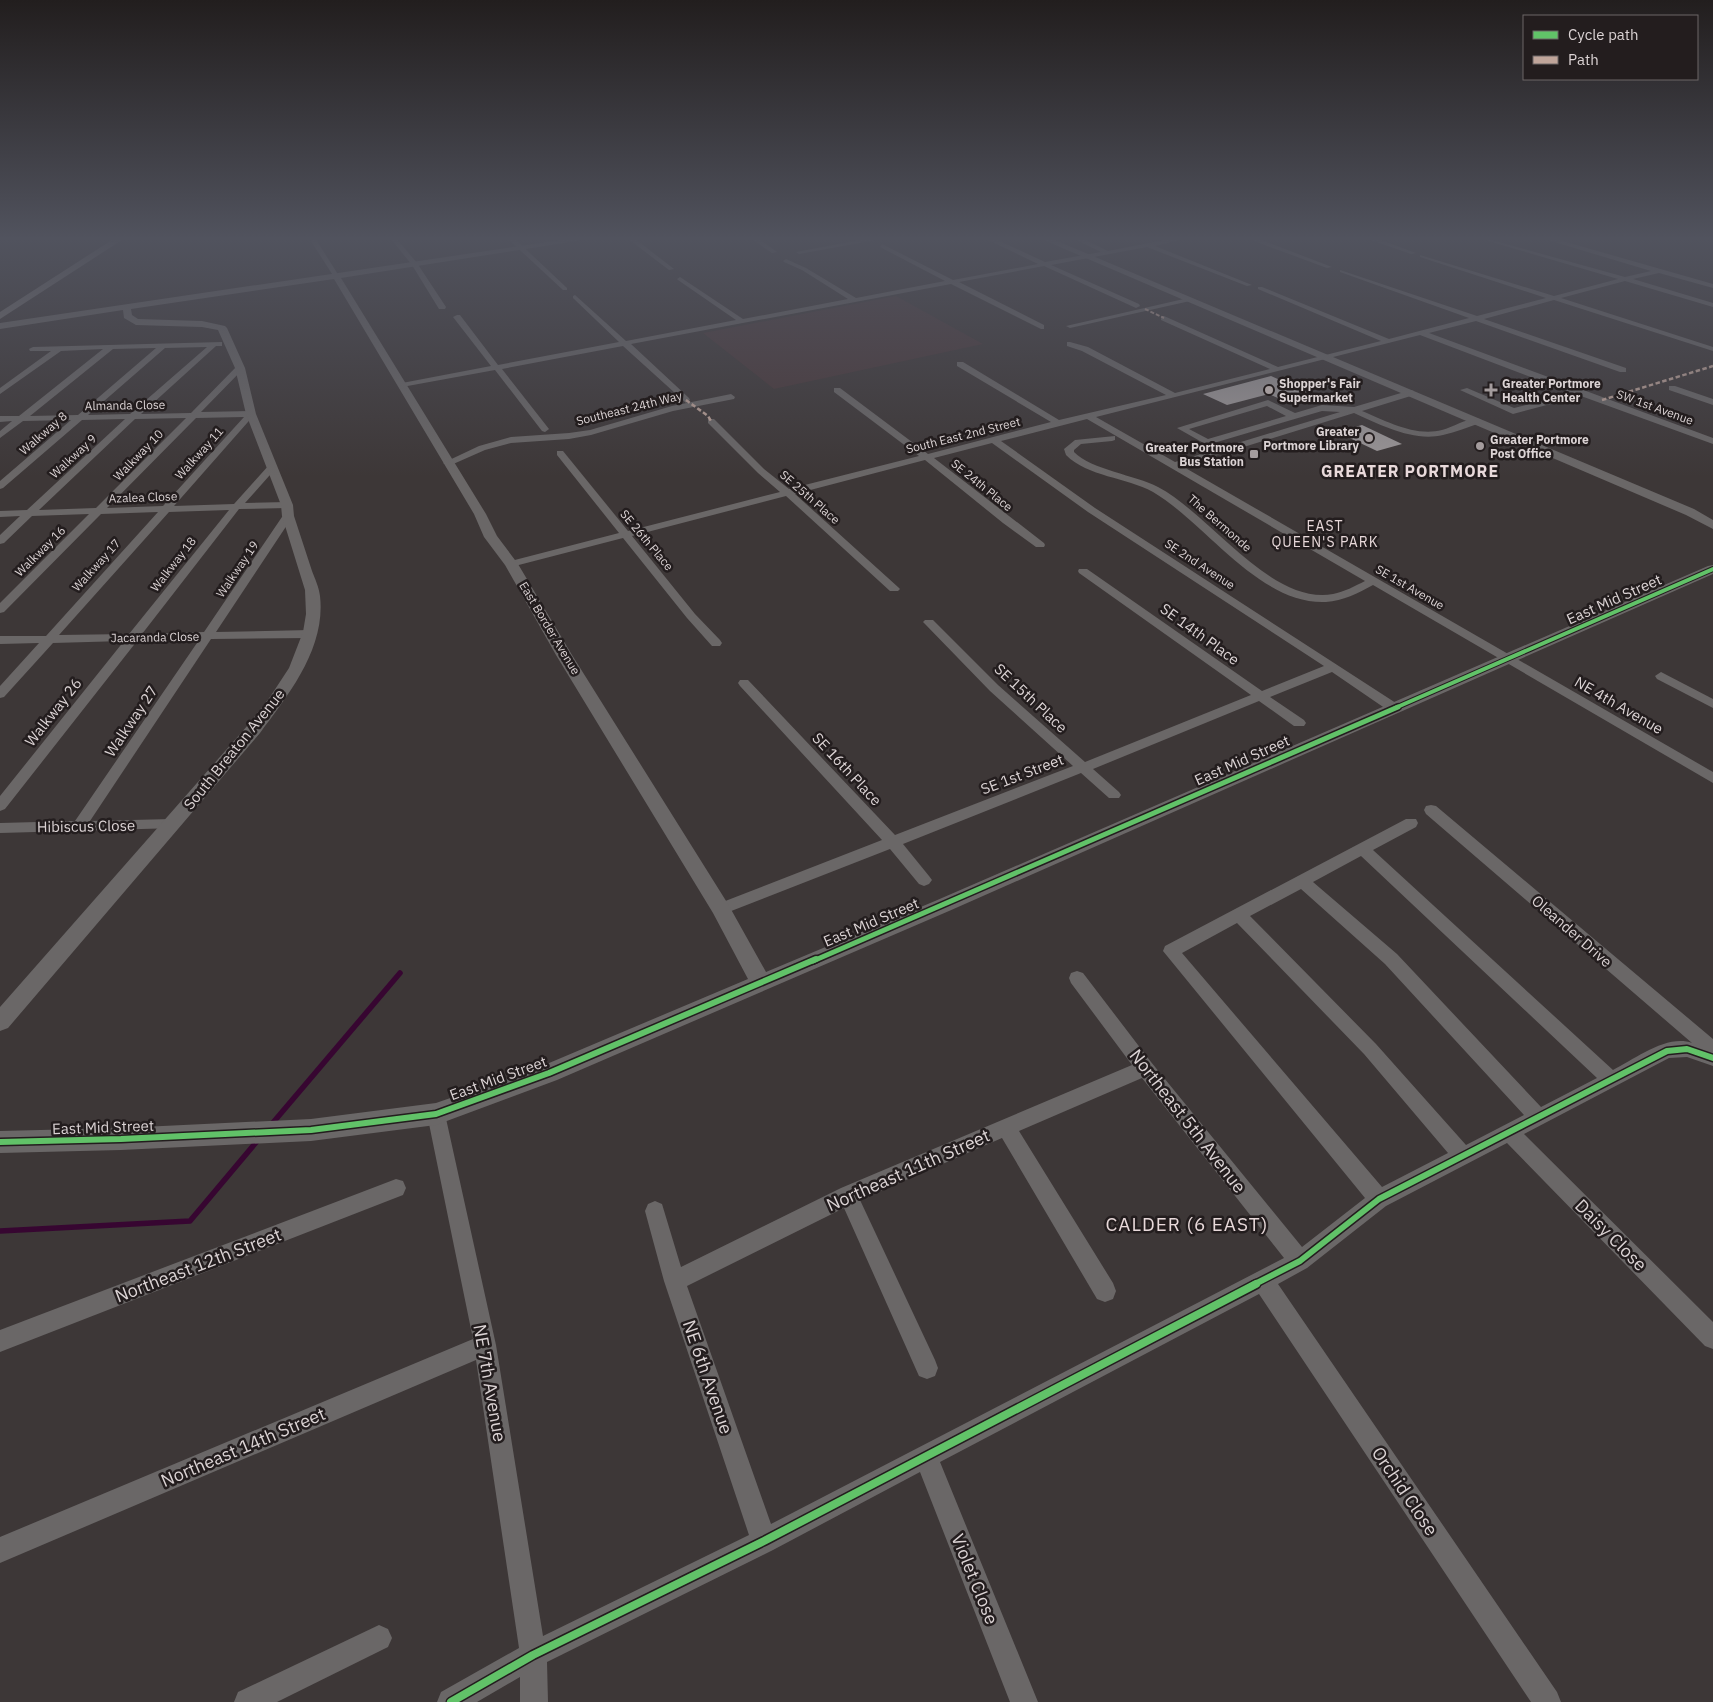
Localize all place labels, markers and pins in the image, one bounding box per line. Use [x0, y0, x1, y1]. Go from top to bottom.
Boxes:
place label: Shopper's Fair Supermarket [1279, 376, 1361, 405]
place label: Greater Portmore Health Center [1502, 376, 1601, 405]
marker: Greater Portmore Health Center [1484, 383, 1498, 397]
marker: Shopper's Fair Supermarket [1263, 384, 1275, 396]
place label: Greater Portmore Library [1263, 424, 1360, 453]
marker: Greater Portmore Library [1363, 432, 1375, 444]
place label: Greater Portmore Post Office [1490, 432, 1589, 461]
place label: Greater Portmore Bus Station [1145, 440, 1244, 469]
marker: Greater Portmore Post Office [1474, 440, 1486, 452]
marker: Greater Portmore Bus Station [1248, 448, 1260, 460]

